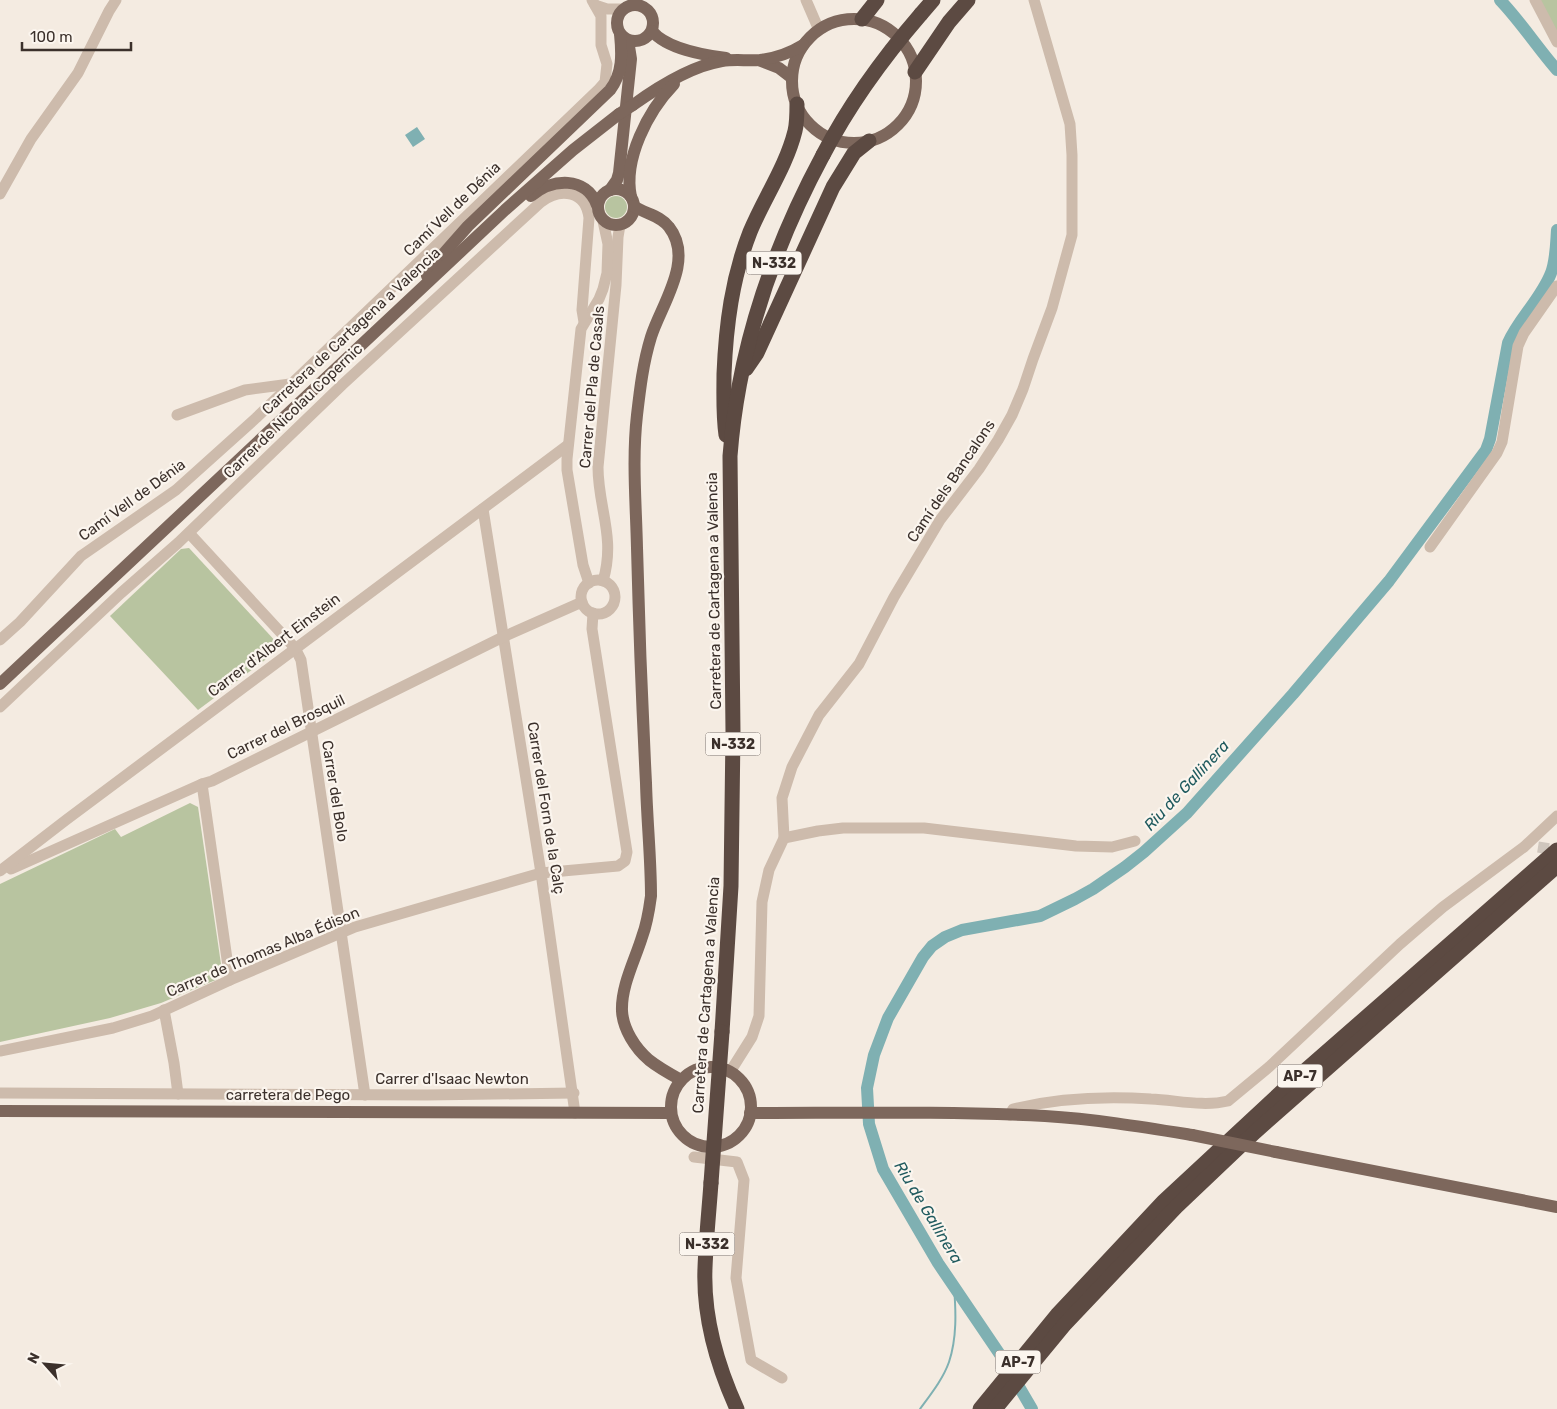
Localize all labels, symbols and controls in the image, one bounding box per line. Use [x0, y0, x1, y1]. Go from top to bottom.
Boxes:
scale bar [22, 20, 131, 52]
text: 100 m [30, 28, 72, 46]
street label: Camí Vell de Dénia [400, 158, 504, 260]
street label: Carretera de Cartagena a Valencia [258, 243, 444, 419]
road number: N-332 [746, 252, 802, 274]
street label: Carrer del Pla de Casals [576, 305, 608, 469]
street label: Carrer de Nicolau Copernic [220, 340, 366, 482]
street label: Camí dels Bancalons [903, 416, 999, 546]
street label: Camí Vell de Dénia [75, 455, 189, 545]
street label: Carretera de Cartagena a Valencia [703, 472, 725, 710]
street label: Carrer d'Albert Einstein [204, 589, 344, 701]
street label: Carrer del Brosquil [224, 691, 348, 763]
street label: Carrer del Forn de la Calç [523, 721, 569, 895]
road number: N-332 [706, 732, 760, 756]
water label: Riu de Gallinera [1140, 736, 1233, 834]
street label: Carrer del Bolo [318, 739, 352, 843]
street label: Carretera de Cartagena a Valencia [689, 876, 723, 1114]
street label: Carrer de Thomas Alba Édison [164, 903, 362, 1001]
road number: AP-7 [1278, 1064, 1322, 1088]
street label: Carrer d'Isaac Newton [375, 1070, 529, 1088]
street label: carretera de Pego [226, 1086, 350, 1104]
water label: Riu de Gallinera [890, 1157, 967, 1267]
road number: N-332 [680, 1232, 734, 1256]
north arrow [20, 1339, 70, 1389]
text: N [24, 1350, 44, 1367]
road number: AP-7 [996, 1350, 1040, 1374]

